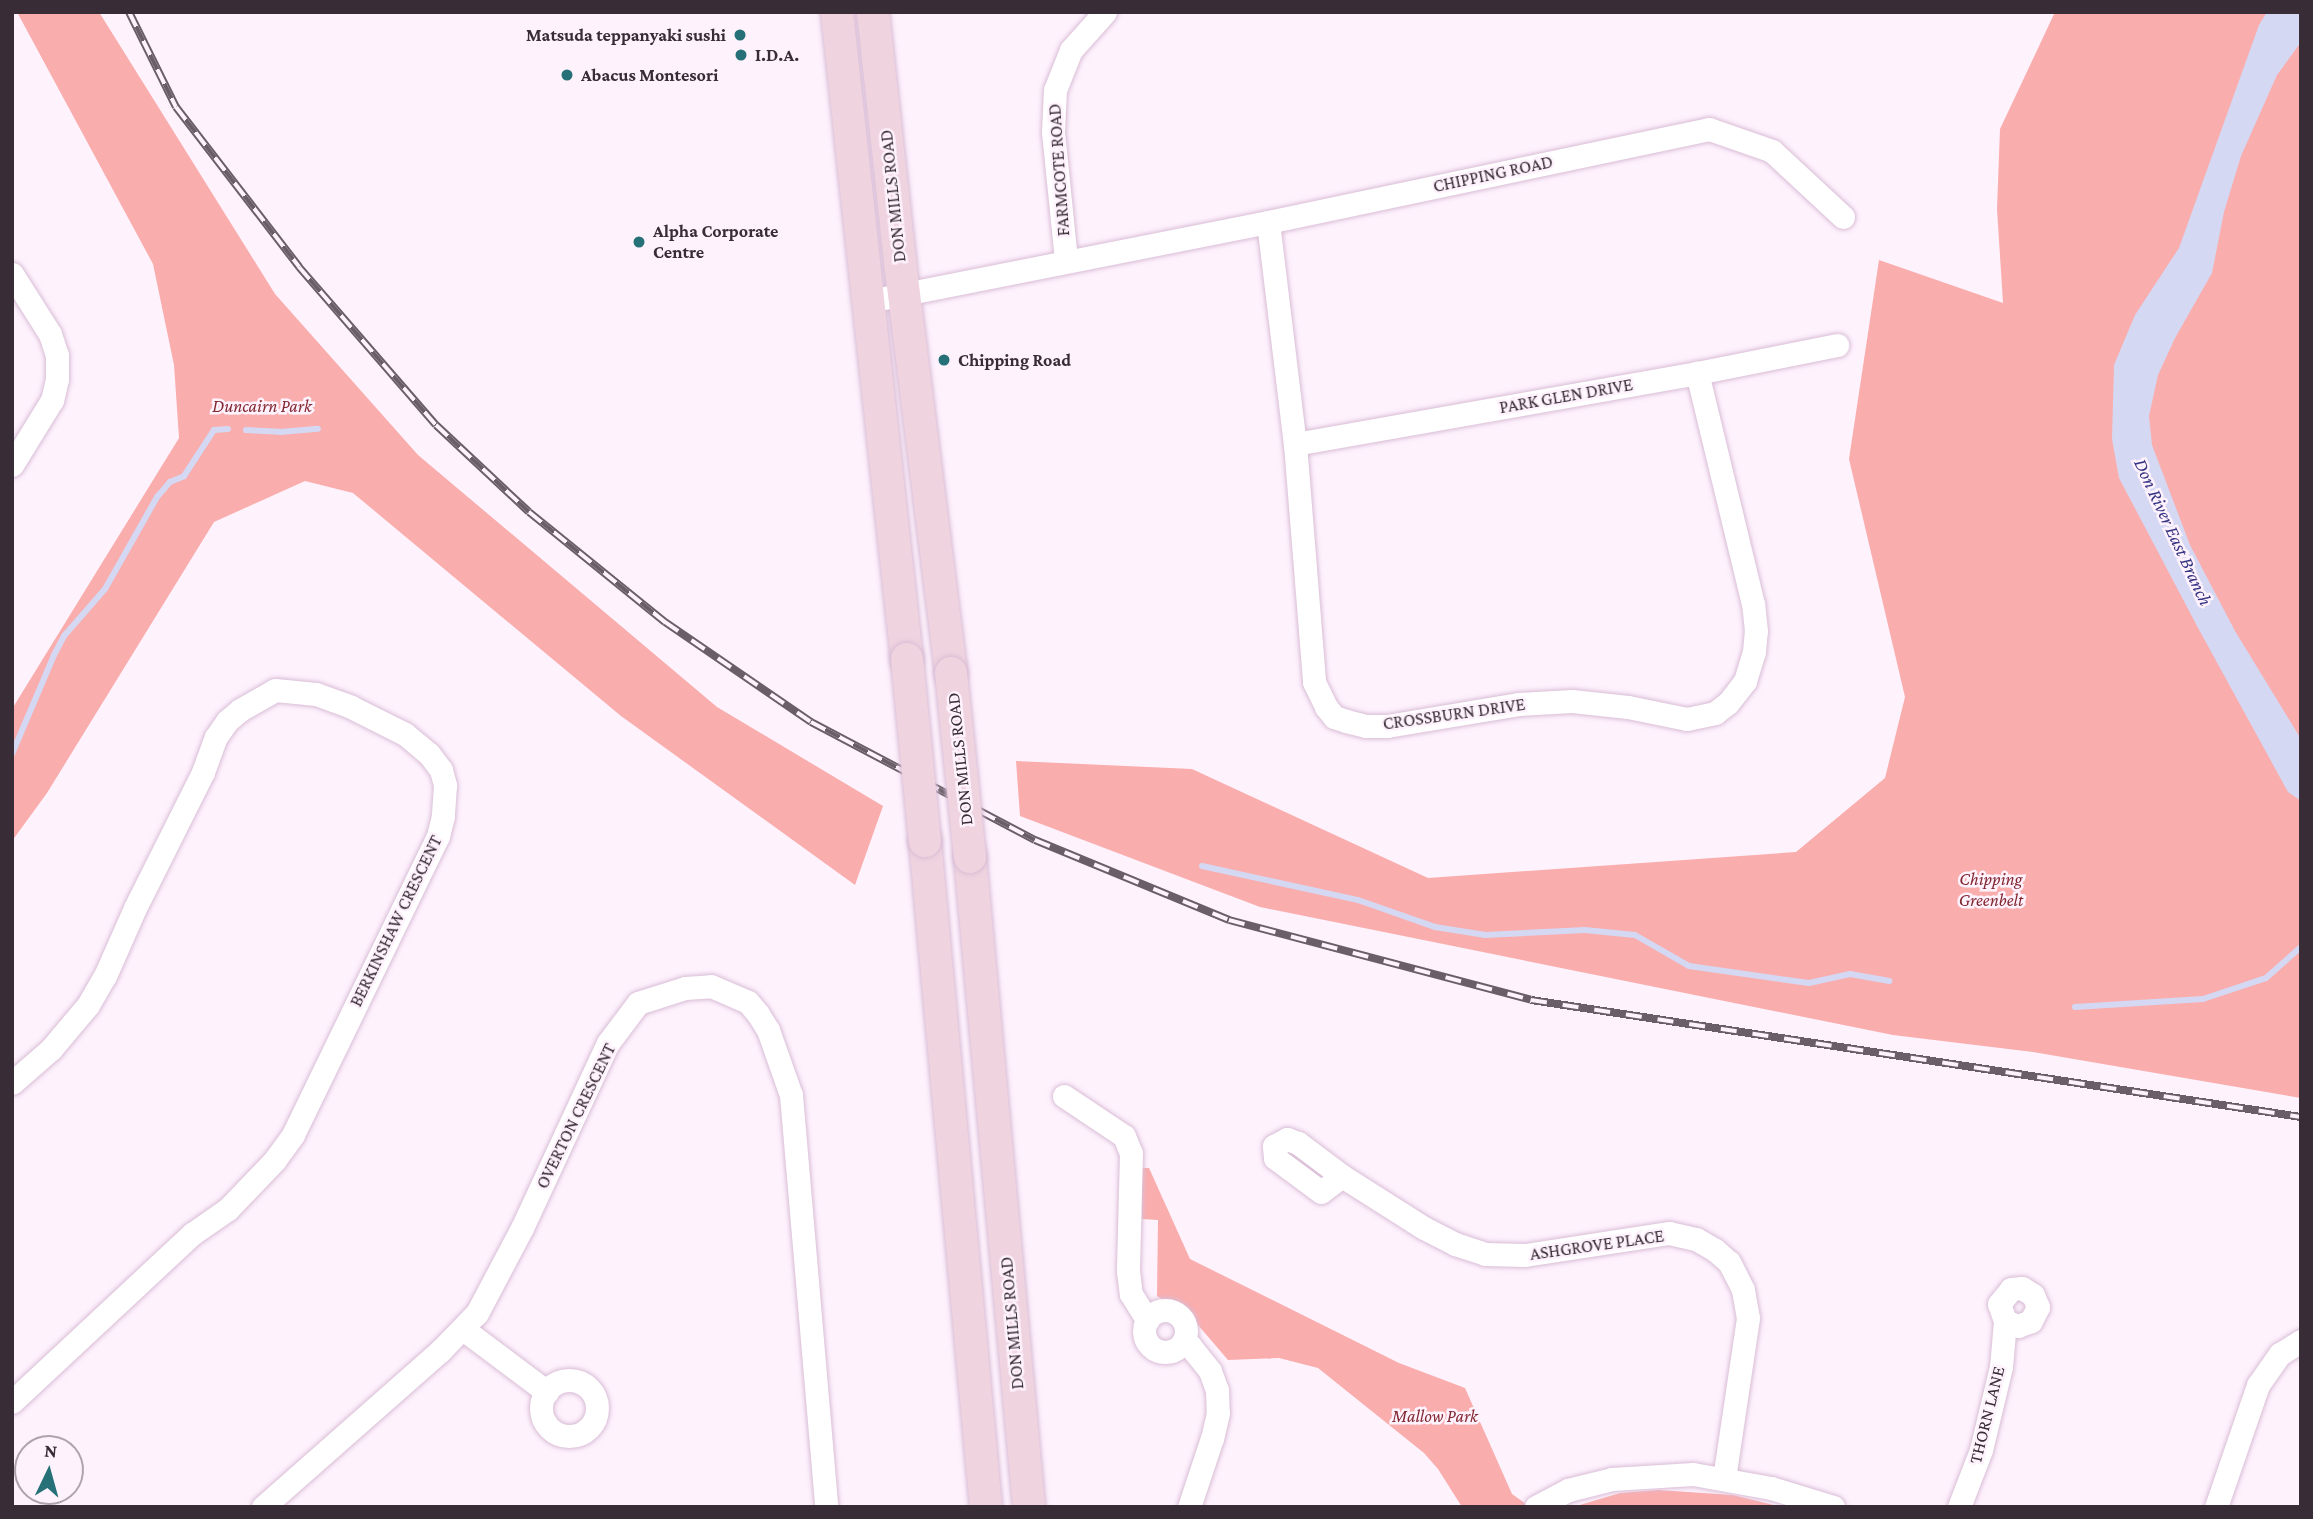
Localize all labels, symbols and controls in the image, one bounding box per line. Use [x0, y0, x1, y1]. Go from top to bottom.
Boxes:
place label: Matsuda teppanyaki sushi [526, 24, 726, 46]
marker: Matsuda teppanyaki sushi [732, 27, 748, 43]
place label: I.D.A. [755, 44, 799, 66]
marker: I.D.A. [733, 47, 749, 63]
place label: Abacus Montesori [581, 64, 718, 86]
marker: Abacus Montesori [559, 67, 575, 83]
street label: FARMCOTE ROAD [1044, 103, 1074, 237]
street label: DON MILLS ROAD [875, 129, 911, 263]
street label: CHIPPING ROAD [1431, 151, 1555, 197]
place label: Alpha Corporate Centre [653, 221, 778, 264]
marker: Alpha Corporate Centre [631, 234, 647, 250]
place label: Chipping Road [958, 349, 1071, 371]
marker: Chipping Road [936, 352, 952, 368]
street label: PARK GLEN DRIVE [1498, 374, 1634, 418]
park label: Duncairn Park [212, 395, 312, 417]
water label: Don River East Branch [2129, 455, 2217, 609]
street label: DON MILLS ROAD [942, 692, 978, 826]
street label: CROSSBURN DRIVE [1381, 693, 1527, 735]
street label: BERKINSHAW CRESCENT [345, 832, 447, 1010]
park label: Chipping Greenbelt [1959, 869, 2023, 912]
street label: OVERTON CRESCENT [531, 1040, 621, 1192]
street label: ASHGROVE PLACE [1528, 1225, 1666, 1265]
street label: DON MILLS ROAD [995, 1256, 1029, 1390]
street label: THORN LANE [1964, 1364, 2010, 1466]
park label: Mallow Park [1392, 1405, 1478, 1427]
north arrow [14, 1435, 84, 1505]
text: N [43, 1440, 58, 1462]

